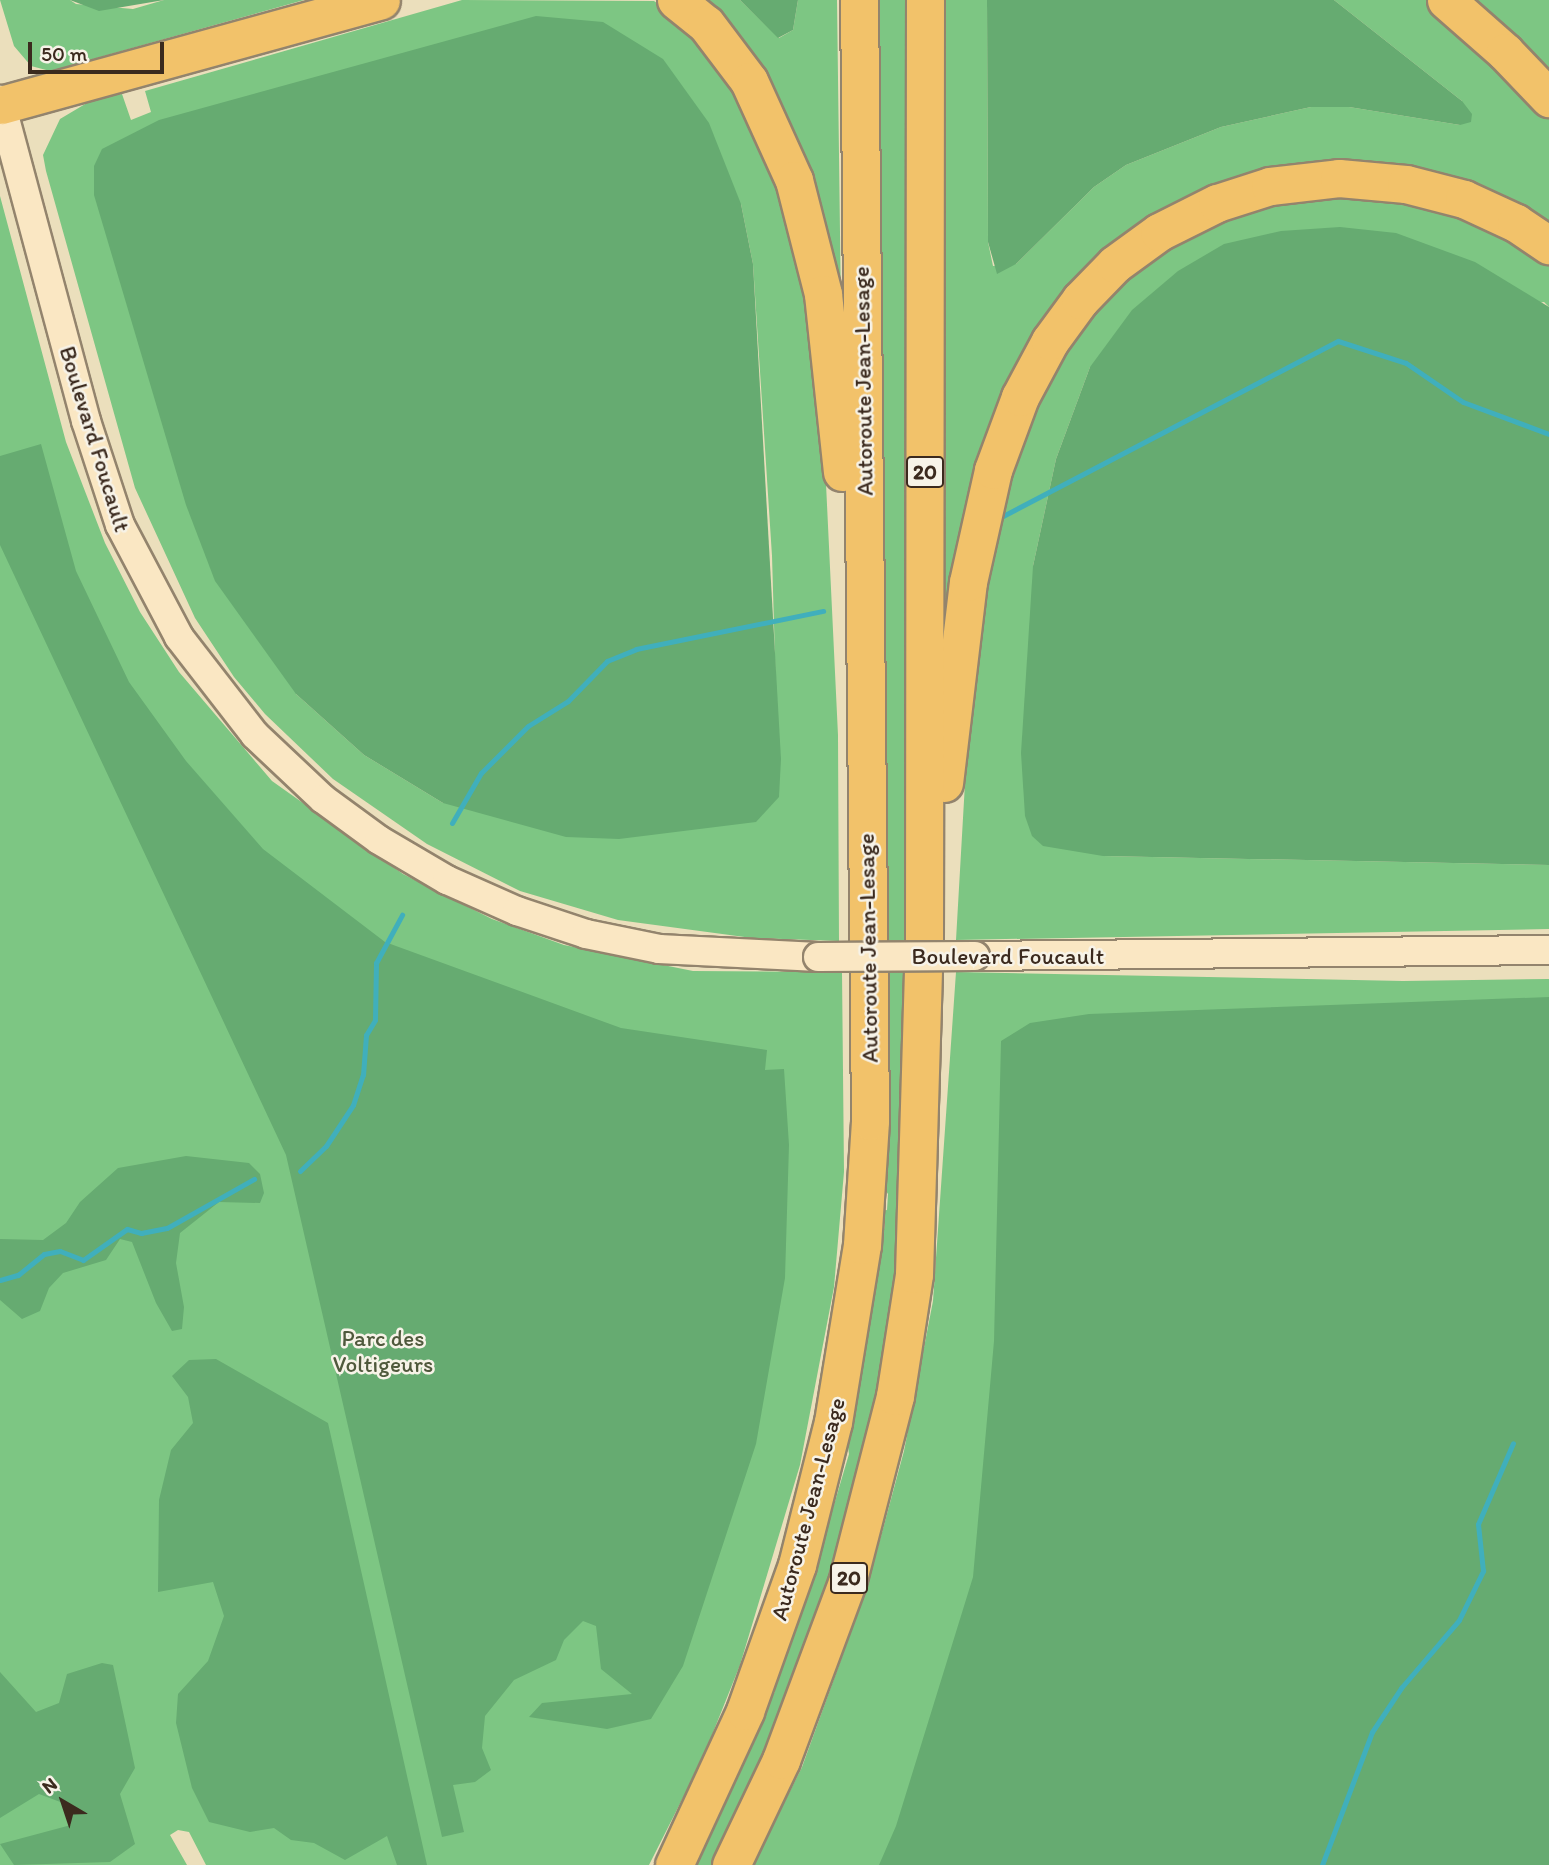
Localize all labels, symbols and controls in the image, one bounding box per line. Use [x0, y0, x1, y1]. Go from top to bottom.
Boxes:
scale bar [32, 28, 168, 72]
text: 50 m [41, 41, 87, 66]
street label: Autoroute Jean-Lesage [847, 266, 879, 496]
street label: Boulevard Foucault [54, 343, 136, 535]
road number: 20 [906, 454, 944, 490]
street label: Autoroute Jean-Lesage [852, 833, 884, 1063]
street label: Boulevard Foucault [912, 942, 1104, 970]
park label: Parc des Voltigeurs [333, 1324, 433, 1378]
street label: Autoroute Jean-Lesage [765, 1395, 851, 1623]
road number: 20 [830, 1560, 868, 1596]
north arrow [28, 1767, 98, 1837]
text: N [37, 1772, 62, 1798]

